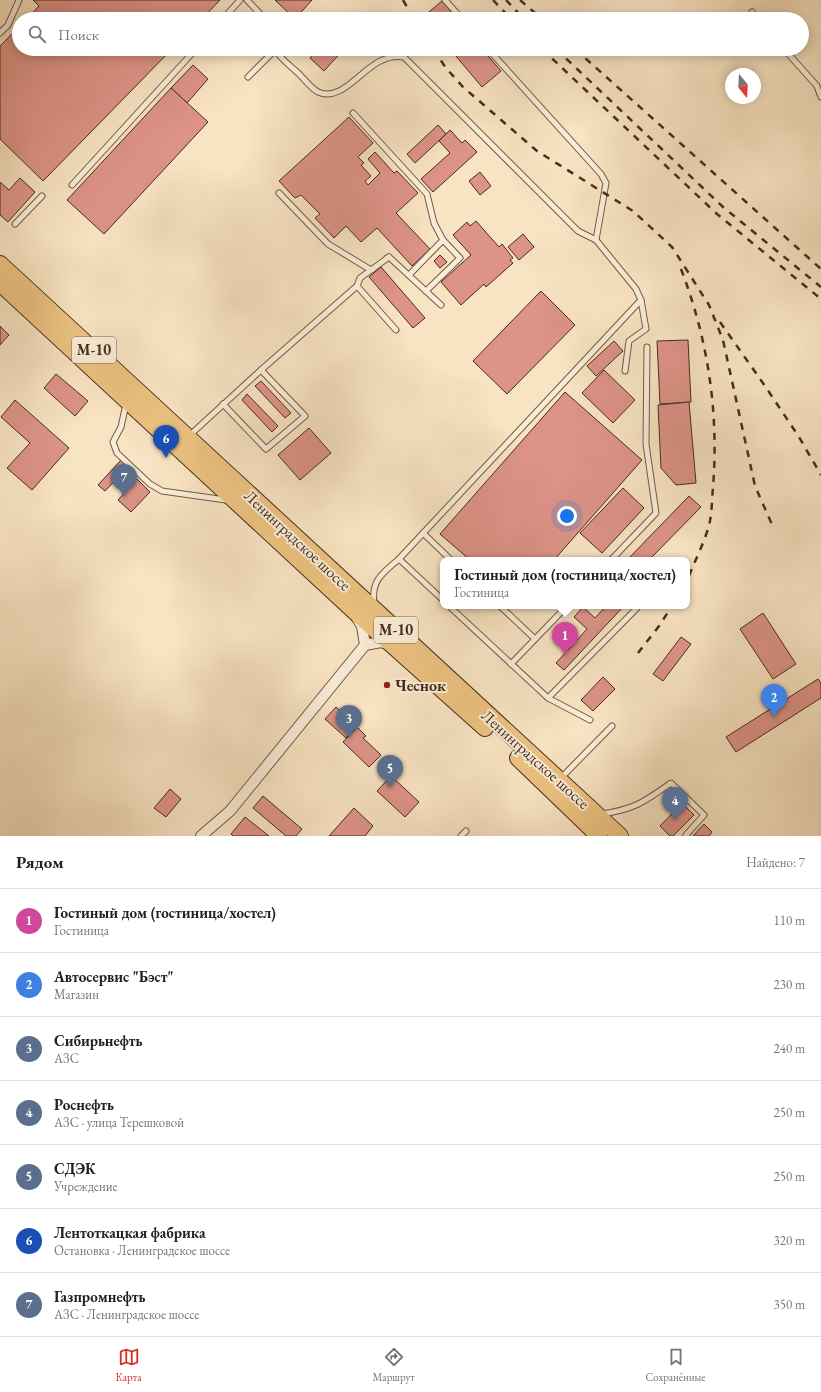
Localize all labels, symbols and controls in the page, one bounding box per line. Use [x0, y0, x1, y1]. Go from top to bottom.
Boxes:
search box [12, 12, 809, 56]
icon: search [26, 23, 48, 45]
text: Поиск [58, 25, 99, 44]
north arrow [725, 68, 761, 104]
road number: М-10 [72, 337, 116, 363]
pin: 6 [153, 425, 179, 458]
pin: 7 [111, 464, 137, 497]
street label: Ленинградское шоссе [240, 485, 356, 595]
your location [557, 506, 577, 526]
popup [440, 557, 690, 609]
text: Гостиный дом (гостиница/хостел) [454, 565, 676, 584]
text: Гостиница [454, 584, 509, 601]
road number: М-10 [374, 617, 418, 643]
pin: 1 [552, 622, 578, 655]
place label: Чеснок [395, 675, 446, 696]
marker: Чеснок [382, 680, 392, 690]
pin: 2 [761, 684, 787, 717]
pin: 3 [336, 705, 362, 738]
street label: Ленинградское шоссе [477, 705, 594, 814]
pin: 5 [377, 755, 403, 788]
pin: 4 [662, 787, 688, 820]
text: Рядом [16, 851, 64, 873]
text: Найдено: 7 [746, 854, 805, 871]
text: Гостиный дом (гостиница/хостел) [54, 903, 276, 922]
text: 1 [26, 912, 32, 929]
text: 110 m [774, 912, 805, 929]
text: Гостиница [54, 922, 109, 939]
text: Автосервис "Бэст" [54, 967, 173, 986]
text: 2 [26, 976, 32, 993]
text: 230 m [774, 976, 805, 993]
text: Магазин [54, 986, 99, 1003]
text: Сибирьнефть [54, 1031, 143, 1050]
text: 3 [26, 1040, 32, 1057]
text: 240 m [774, 1040, 805, 1057]
text: АЗС [54, 1050, 79, 1067]
text: Роснефть [54, 1095, 114, 1114]
text: 4 [26, 1104, 32, 1121]
text: 250 m [774, 1104, 805, 1121]
text: АЗС · улица Терешковой [54, 1114, 184, 1131]
text: СДЭК [54, 1159, 96, 1178]
text: 5 [26, 1168, 32, 1185]
text: 250 m [774, 1168, 805, 1185]
text: Учреждение [54, 1178, 118, 1195]
text: Лентоткацкая фабрика [54, 1223, 206, 1242]
text: 6 [26, 1232, 32, 1249]
text: 320 m [774, 1232, 805, 1249]
text: Остановка · Ленинградское шоссе [54, 1242, 230, 1259]
text: Газпромнефть [54, 1287, 146, 1306]
text: 7 [26, 1296, 32, 1313]
text: 350 m [774, 1296, 805, 1313]
text: АЗС · Ленинградское шоссе [54, 1306, 199, 1323]
tab: Карта [115, 1346, 142, 1384]
tab: Маршрут [373, 1346, 415, 1384]
tab: Сохранённые [646, 1346, 706, 1384]

